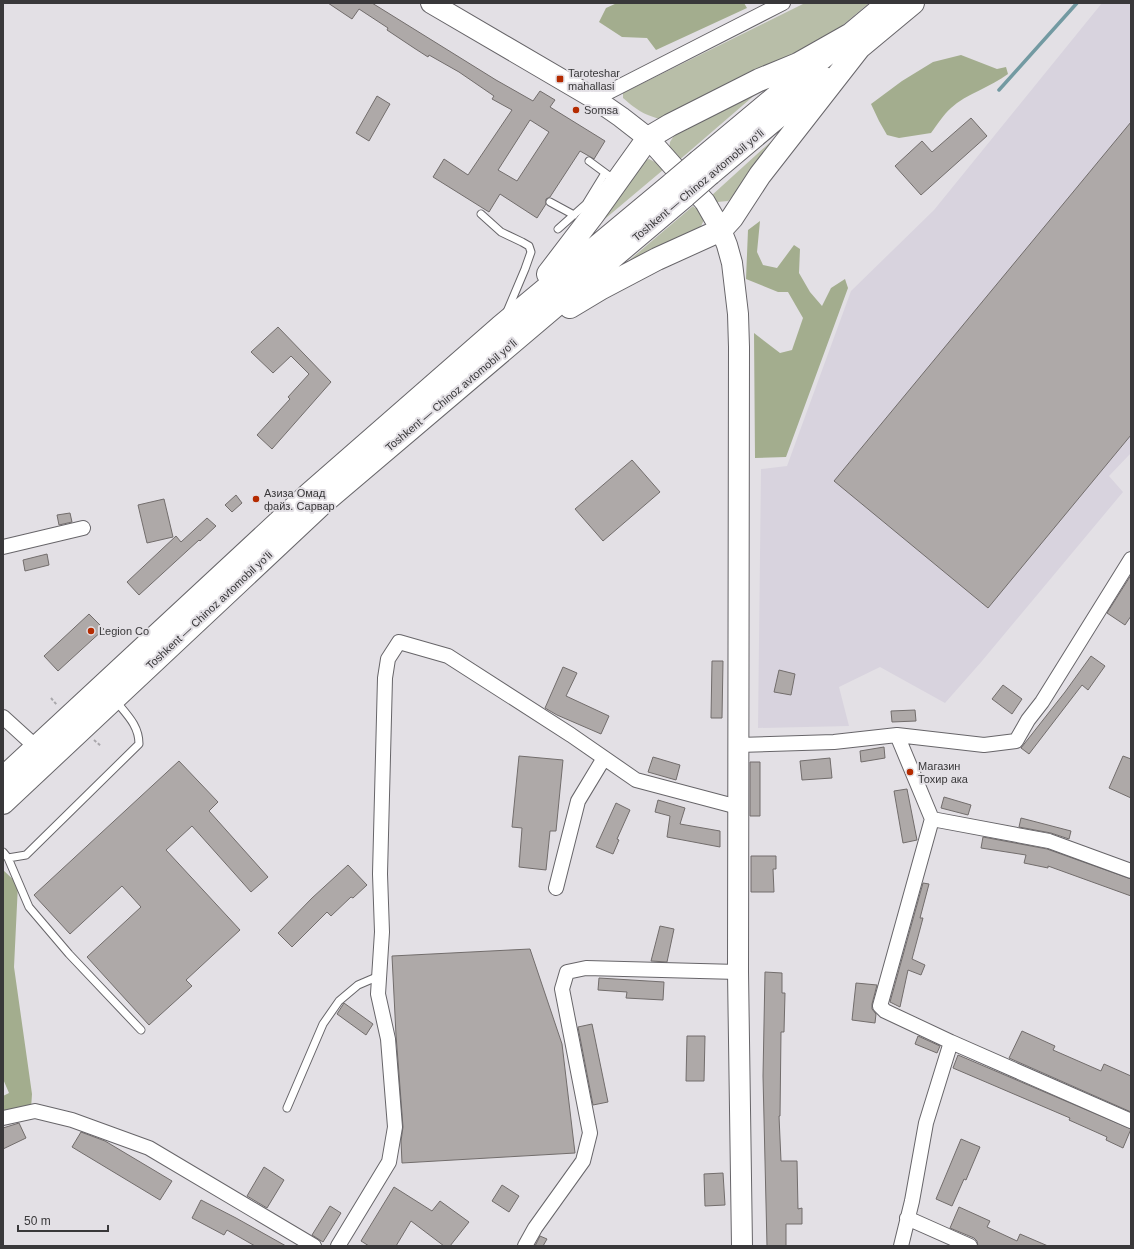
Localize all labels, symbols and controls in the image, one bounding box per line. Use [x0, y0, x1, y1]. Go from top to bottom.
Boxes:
place label: Taroteshar mahallasi [568, 67, 620, 92]
marker: Taroteshar mahallasi [555, 74, 565, 84]
place label: Somsa [584, 104, 619, 116]
marker: Somsa [571, 105, 581, 115]
street label: Toshkent — Chinoz avtomobil yoʻli [630, 127, 766, 243]
street label: Toshkent — Chinoz avtomobil yoʻli [383, 337, 519, 453]
place label: Азиза Омад файз. Сарвар [264, 487, 335, 512]
marker: Азиза Омад файз. Сарвар [251, 494, 261, 504]
street label: Toshkent — Chinoz avtomobil yoʻli [144, 548, 274, 672]
place label: Legion Co [99, 625, 149, 637]
marker: Legion Co [86, 626, 96, 636]
place label: Магазин Тохир ака [918, 760, 969, 785]
marker: Магазин Тохир ака [905, 767, 915, 777]
scale bar [18, 1207, 108, 1233]
text: 50 m [24, 1214, 51, 1228]

